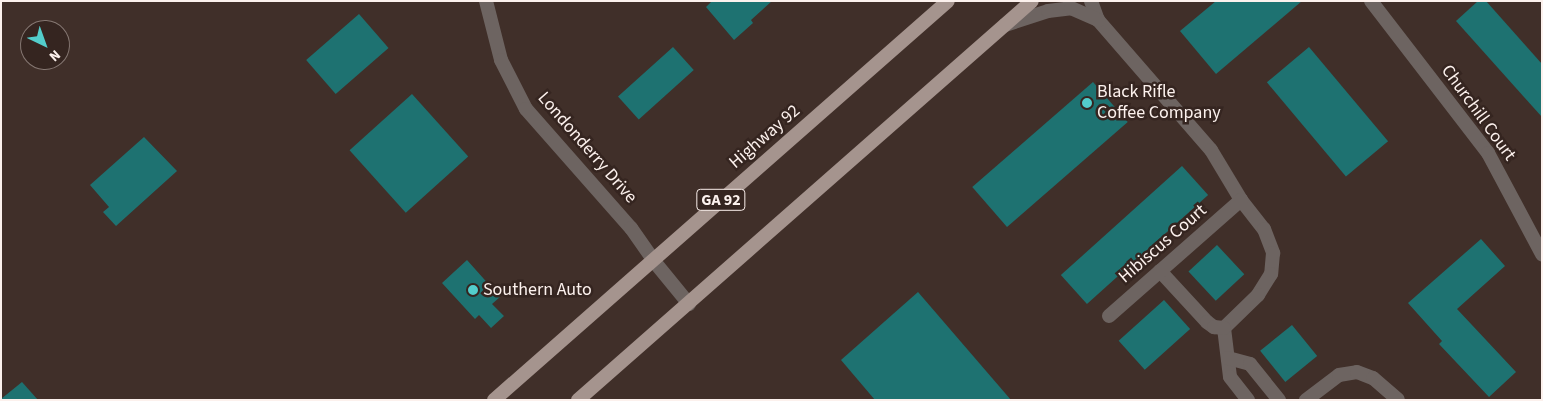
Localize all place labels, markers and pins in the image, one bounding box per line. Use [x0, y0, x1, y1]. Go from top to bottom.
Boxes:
place label: Black Rifle Coffee Company [1097, 82, 1221, 125]
marker: Black Rifle Coffee Company [1081, 97, 1093, 109]
place label: Southern Auto [483, 279, 592, 301]
marker: Southern Auto [467, 284, 479, 296]

